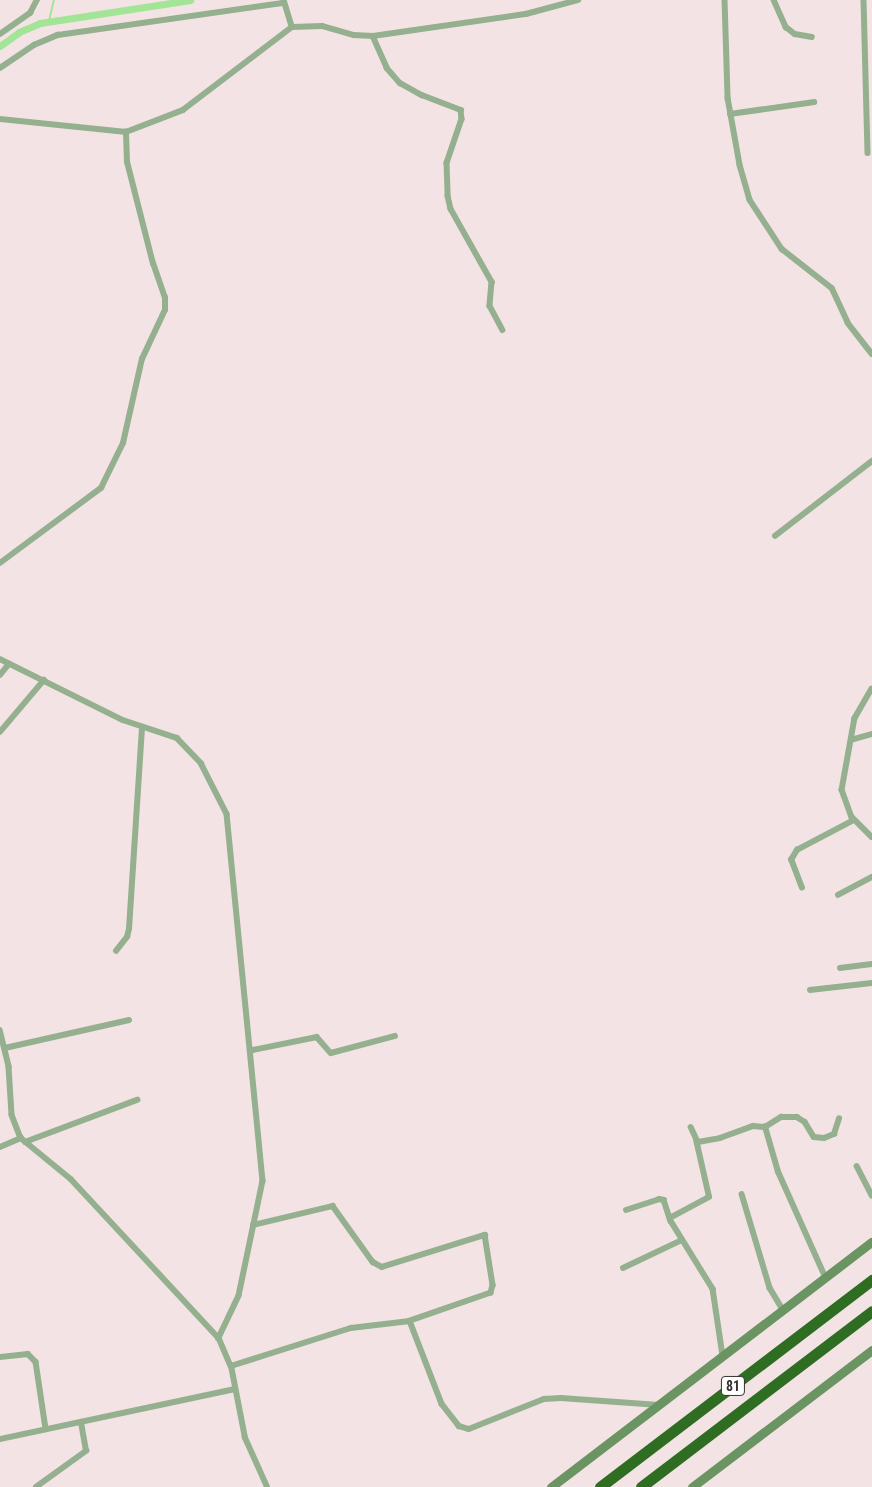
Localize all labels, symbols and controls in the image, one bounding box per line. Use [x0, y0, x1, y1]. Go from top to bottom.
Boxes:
road number: 81 [720, 1374, 746, 1398]

